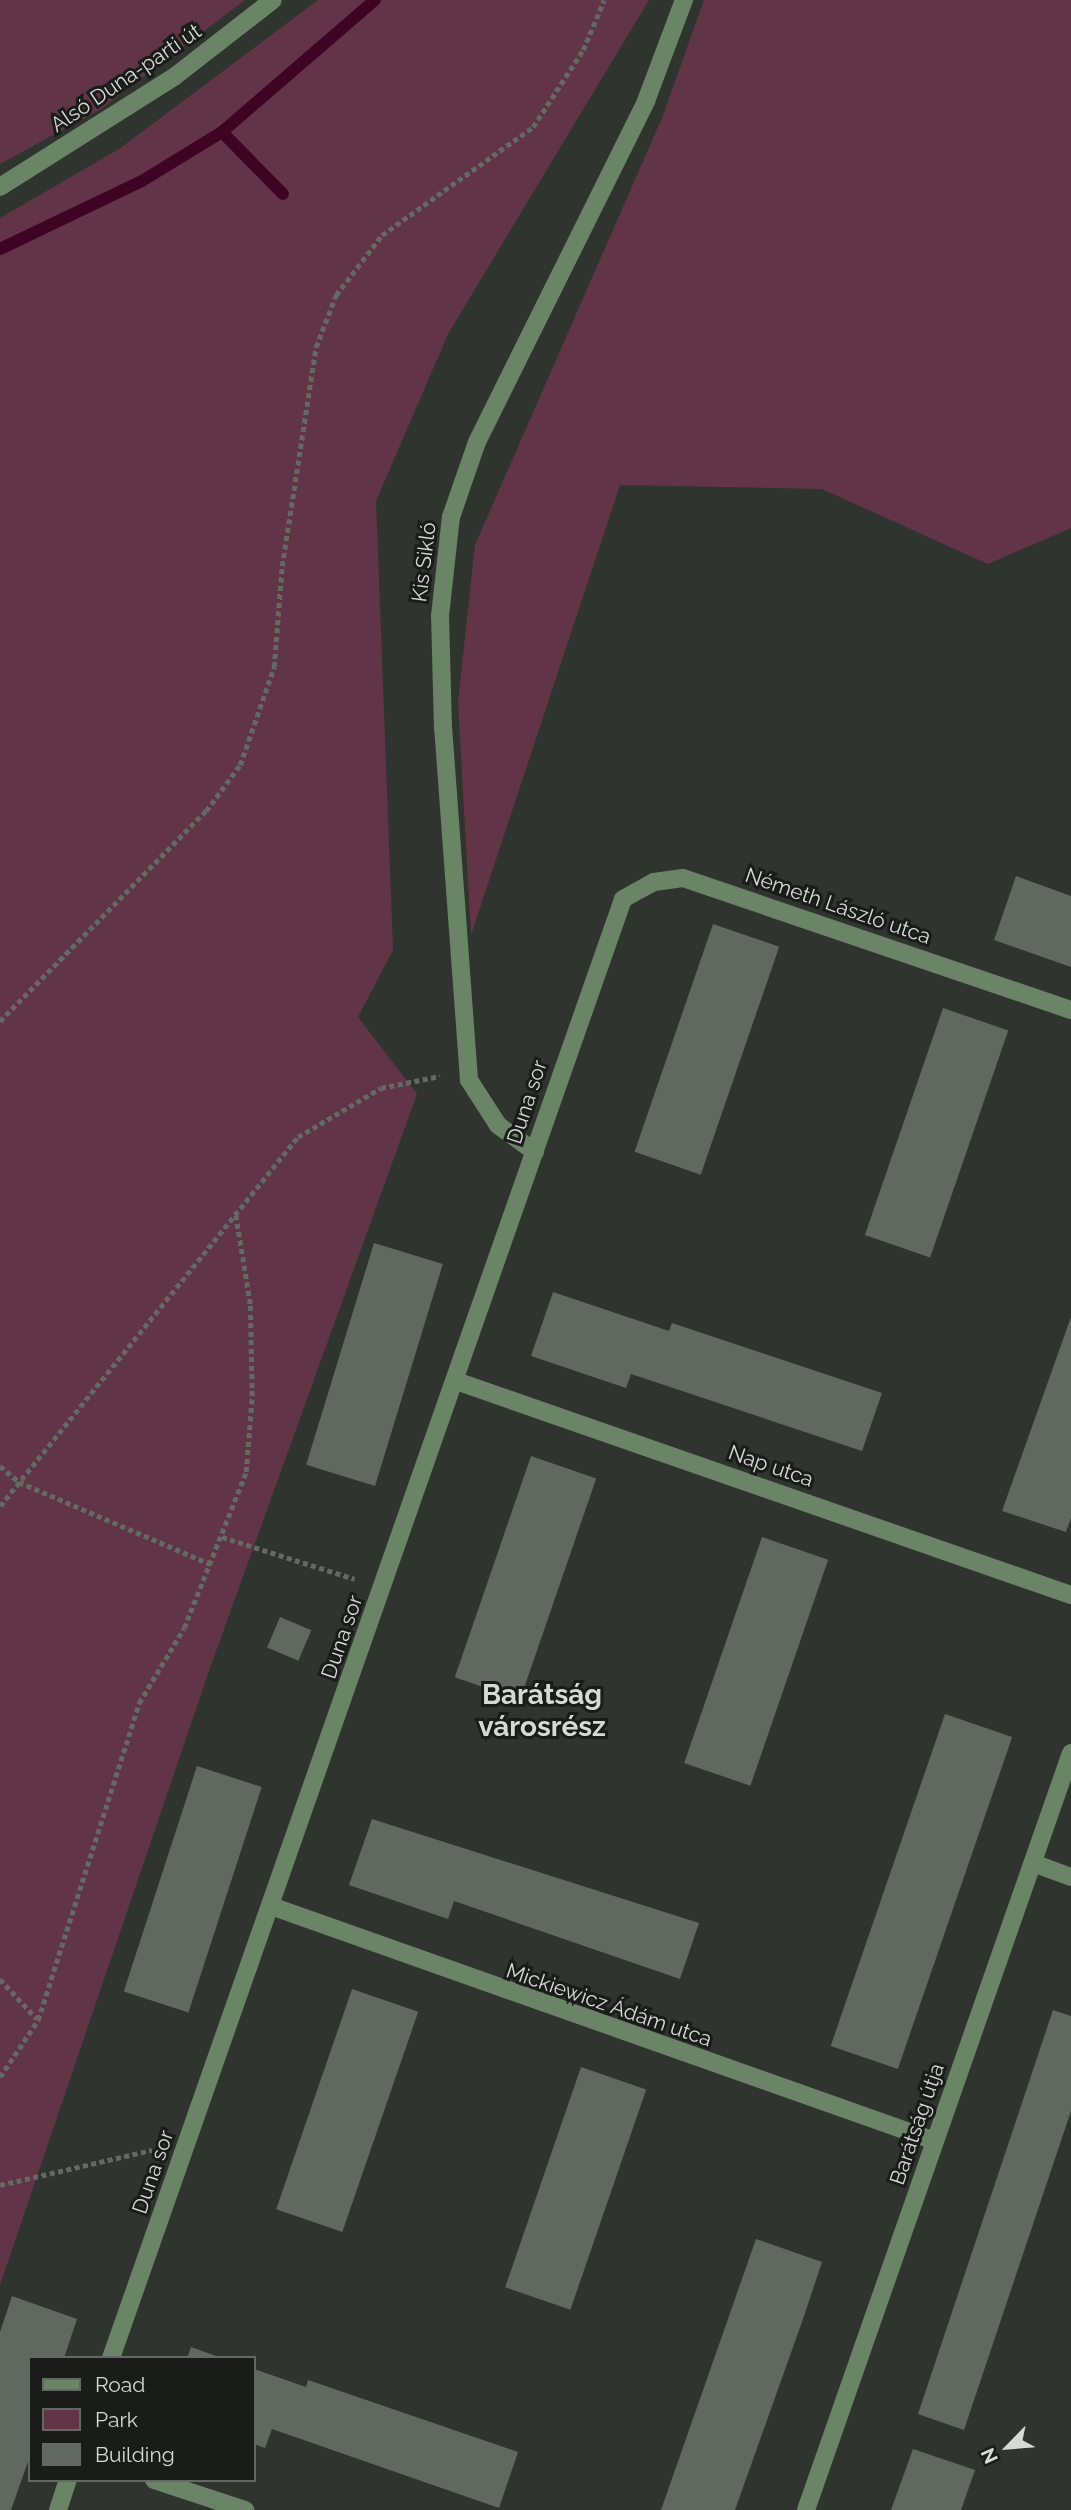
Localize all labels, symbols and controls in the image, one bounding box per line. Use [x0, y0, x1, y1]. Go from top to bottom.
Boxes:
street label: Alsó Duna-parti út [46, 18, 206, 138]
street label: Kis Sikló [407, 521, 441, 603]
street label: Németh László utca [742, 862, 934, 950]
street label: Duna sor [502, 1057, 552, 1147]
street label: Nap utca [725, 1440, 817, 1492]
street label: Duna sor [316, 1592, 368, 1682]
district label: Barátság városrész [478, 1678, 606, 1744]
street label: Mickiewicz Ádám utca [503, 1958, 715, 2052]
street label: Barátság útja [884, 2060, 950, 2188]
street label: Duna sor [127, 2127, 179, 2217]
legend [28, 2356, 256, 2482]
text: Road [95, 2372, 145, 2397]
text: Park [95, 2407, 138, 2432]
north arrow [973, 2412, 1043, 2482]
text: Building [95, 2442, 175, 2467]
text: N [976, 2445, 1002, 2467]

